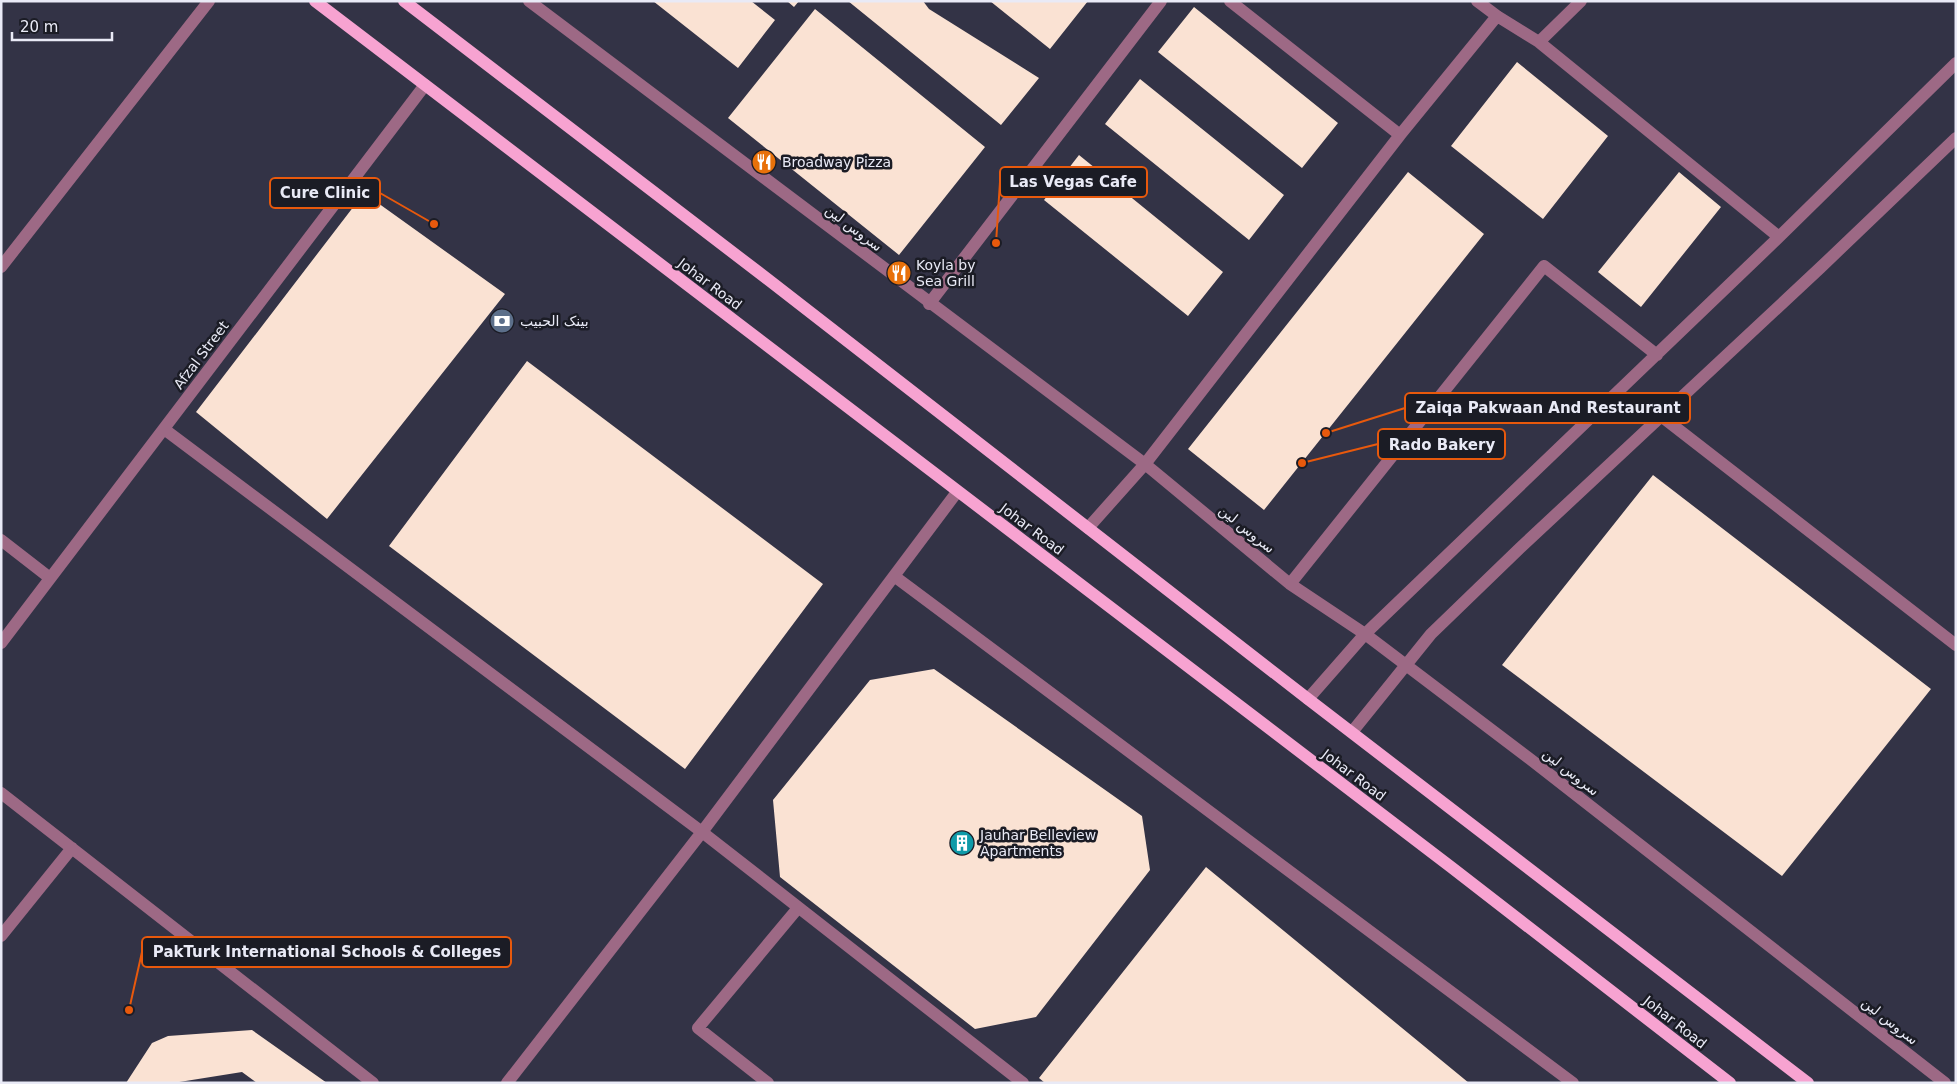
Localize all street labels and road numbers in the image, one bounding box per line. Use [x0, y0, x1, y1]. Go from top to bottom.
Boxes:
street label: سروس لین [822, 201, 886, 255]
street label: Johar Road [674, 254, 745, 313]
street label: Afzal Street [170, 318, 232, 392]
street label: Johar Road [996, 499, 1067, 558]
street label: سروس لین [1215, 502, 1278, 557]
street label: Johar Road [1318, 745, 1389, 804]
street label: سروس لین [1539, 745, 1602, 800]
street label: Johar Road [1640, 992, 1710, 1052]
street label: سروس لین [1858, 994, 1921, 1049]

